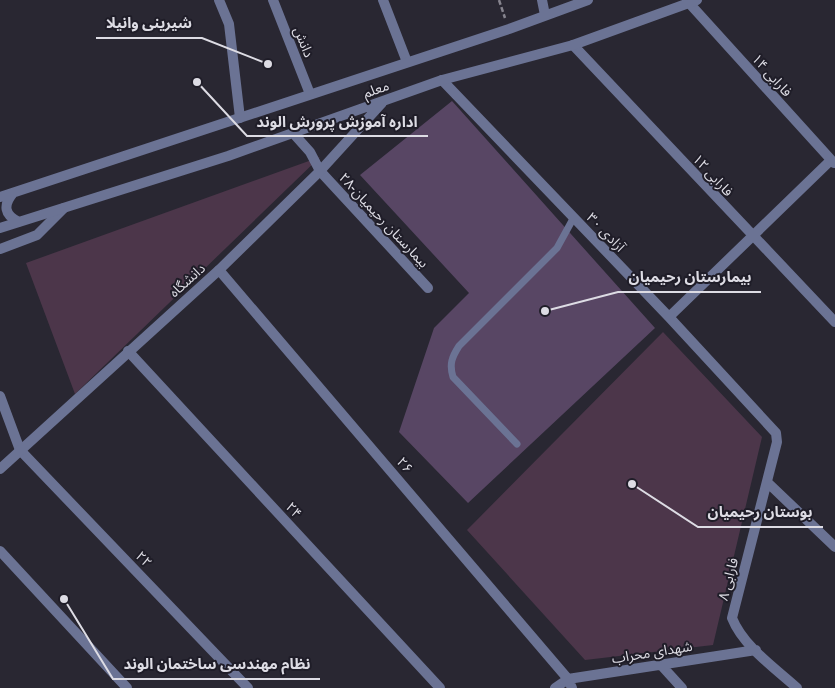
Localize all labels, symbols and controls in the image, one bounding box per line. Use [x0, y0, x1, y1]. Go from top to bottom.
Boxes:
callout: شیرینی وانیلا [96, 8, 202, 38]
text: شیرینی وانیلا [106, 12, 192, 33]
street label: دانش [290, 24, 318, 60]
street label: فارابی ۱۴ [748, 50, 796, 100]
street label: معلم [360, 76, 392, 104]
callout: اداره آموزش پرورش الوند [247, 106, 428, 136]
text: اداره آموزش پرورش الوند [256, 111, 418, 132]
street label: فارابی ۱۲ [689, 150, 737, 200]
street label: ۲۸-بیمارستان رحیمیان [335, 169, 433, 272]
street label: آزادی ۳۰ [583, 209, 630, 256]
street label: دانشگاه [165, 259, 209, 301]
callout: بیمارستان رحیمیان [618, 262, 761, 292]
text: بیمارستان رحیمیان [629, 266, 751, 287]
street label: ۲۶ [393, 453, 417, 477]
callout: بوستان رحیمیان [698, 497, 823, 527]
street label: ۲۴ [282, 498, 306, 522]
text: بوستان رحیمیان [708, 501, 812, 522]
street label: ۲۲ [132, 547, 156, 571]
street label: فارابی ۸ [714, 556, 742, 602]
street label: شهدای محراب [610, 637, 694, 667]
callout: نظام مهندسی ساختمان الوند [113, 649, 320, 679]
text: نظام مهندسی ساختمان الوند [124, 653, 310, 675]

